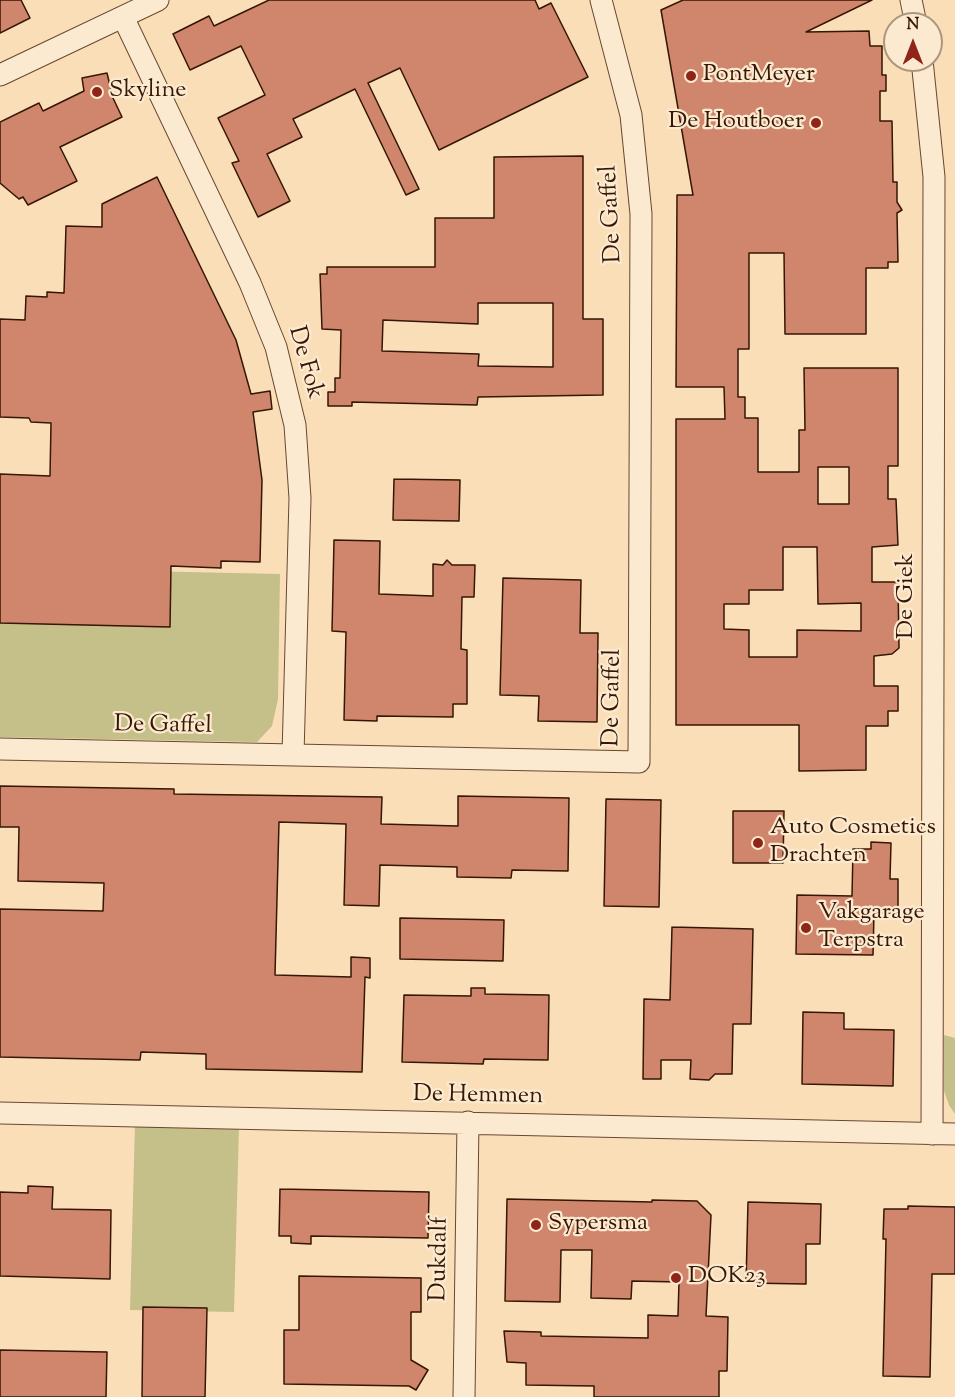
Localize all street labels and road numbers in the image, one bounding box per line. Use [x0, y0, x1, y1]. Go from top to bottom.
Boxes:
street label: De Gaffel [596, 164, 630, 264]
street label: De Fok [280, 323, 328, 403]
street label: De Giek [894, 553, 922, 639]
street label: De Gaffel [599, 649, 629, 747]
street label: De Gaffel [114, 712, 212, 742]
street label: De Hemmen [413, 1081, 543, 1113]
street label: Dukdalf [426, 1216, 456, 1302]

